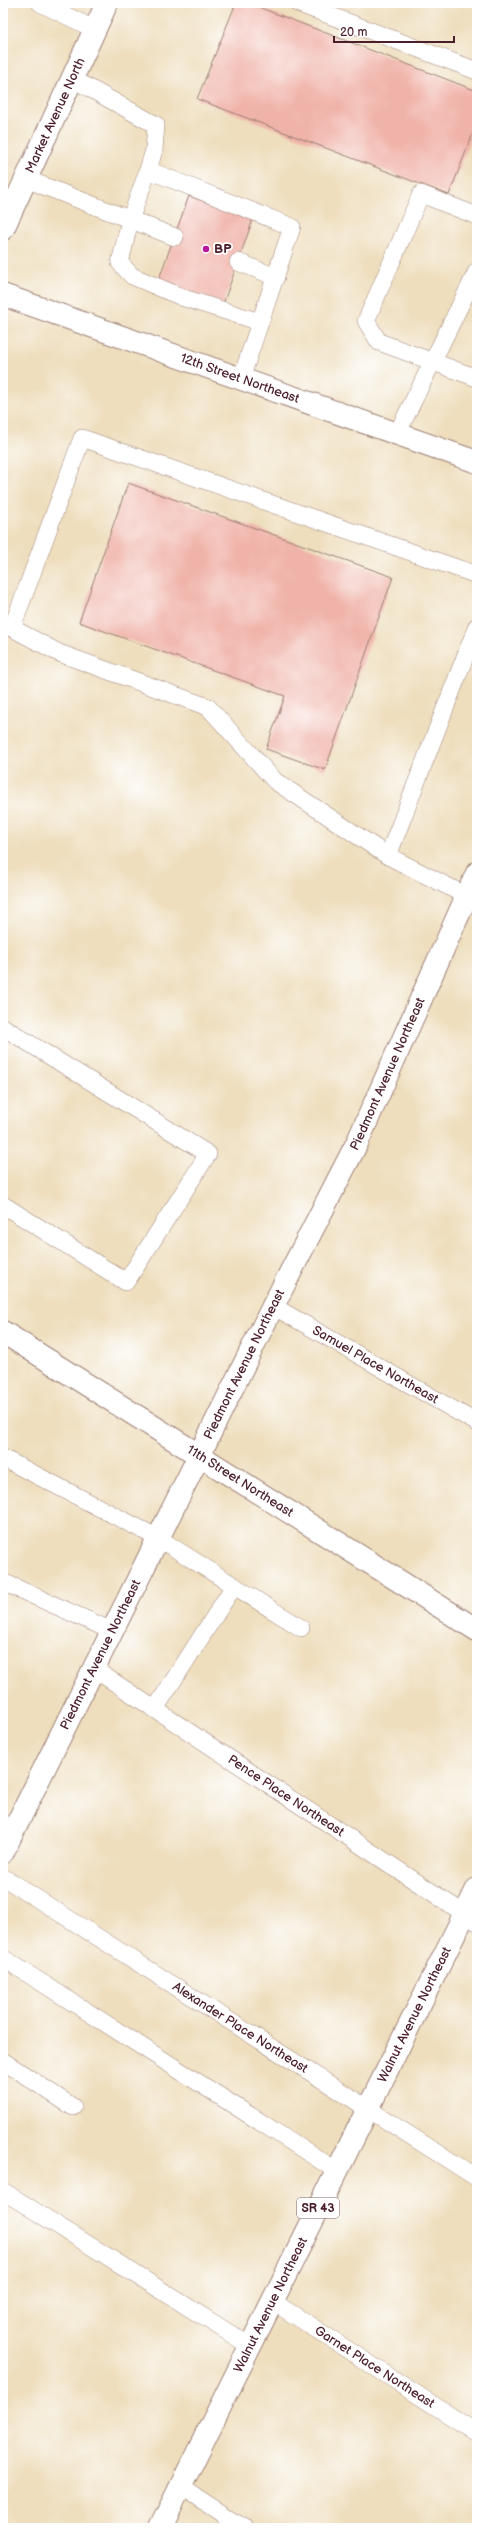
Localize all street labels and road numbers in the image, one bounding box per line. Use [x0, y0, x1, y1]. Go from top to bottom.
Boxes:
street label: Market Avenue North [22, 55, 89, 176]
street label: 12th Street Northeast [178, 350, 301, 407]
street label: Piedmont Avenue Northeast [347, 995, 429, 1153]
street label: Piedmont Avenue Northeast [200, 1287, 288, 1442]
street label: Samuel Place Northeast [310, 1322, 441, 1407]
street label: 11th Street Northeast [184, 1442, 296, 1520]
street label: Piedmont Avenue Northeast [57, 1577, 144, 1732]
street label: Pence Place Northeast [225, 1752, 347, 1840]
street label: Walnut Avenue Northeast [374, 1944, 455, 2085]
street label: Alexander Place Northeast [170, 1979, 311, 2077]
road number: SR 43 [297, 2198, 339, 2218]
street label: Walnut Avenue Northeast [230, 2234, 311, 2375]
street label: Garnet Place Northeast [312, 2323, 438, 2412]

